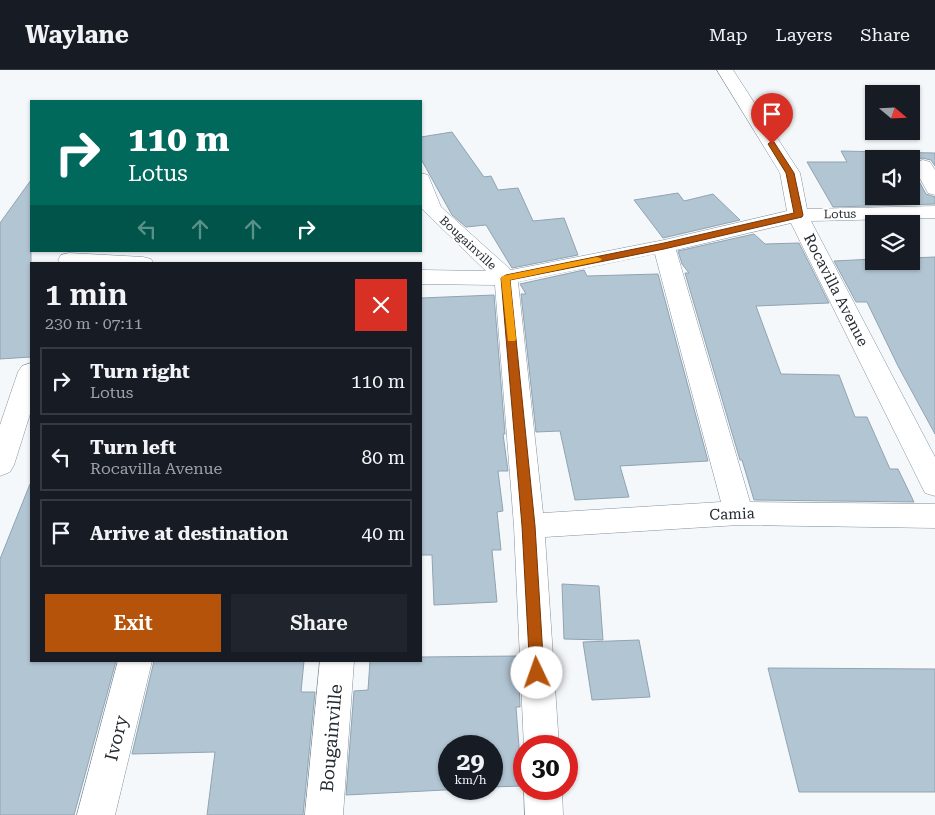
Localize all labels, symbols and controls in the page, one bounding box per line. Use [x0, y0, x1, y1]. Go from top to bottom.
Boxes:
text: Waylane [25, 21, 129, 49]
text: Map [709, 24, 748, 45]
text: Layers [776, 24, 832, 45]
text: Share [860, 24, 910, 45]
north arrow [865, 85, 920, 140]
map controls [865, 85, 920, 270]
pin [751, 93, 793, 144]
icon: arrive [758, 100, 786, 128]
text: 110 m [128, 119, 229, 160]
icon: right [45, 120, 110, 185]
button: sound [865, 150, 920, 205]
text: Lotus [128, 161, 188, 186]
street label: Lotus [824, 207, 857, 221]
street label: Bougainville [437, 213, 500, 273]
icon: left [133, 215, 161, 243]
icon: ahead [186, 215, 214, 243]
icon: ahead [239, 215, 267, 243]
icon: right [292, 215, 320, 243]
button: layers [865, 215, 920, 270]
street label: Rocavilla Avenue [800, 231, 872, 349]
text: 1 min [45, 277, 128, 312]
button: close [355, 279, 407, 331]
text: 230 m · 07:11 [45, 314, 143, 333]
text: Turn right [90, 360, 190, 383]
icon: right [47, 367, 75, 395]
text: 110 m [351, 370, 405, 393]
text: Lotus [90, 383, 133, 402]
text: Turn left [90, 436, 176, 459]
icon: left [47, 443, 75, 471]
text: 80 m [362, 446, 405, 469]
text: Rocavilla Avenue [90, 459, 222, 478]
street label: Camia [709, 504, 755, 524]
icon: arrive [47, 519, 75, 547]
text: Arrive at destination [90, 522, 288, 545]
text: 40 m [362, 522, 405, 545]
button: Exit [45, 594, 221, 652]
button: Share [231, 594, 407, 652]
position arrow [510, 646, 562, 698]
street label: Bougainville [316, 683, 346, 793]
street label: Ivory [100, 713, 132, 763]
speed limit sign: 30 [513, 735, 578, 800]
text: 29 [456, 747, 485, 776]
text: km/h [454, 773, 487, 787]

